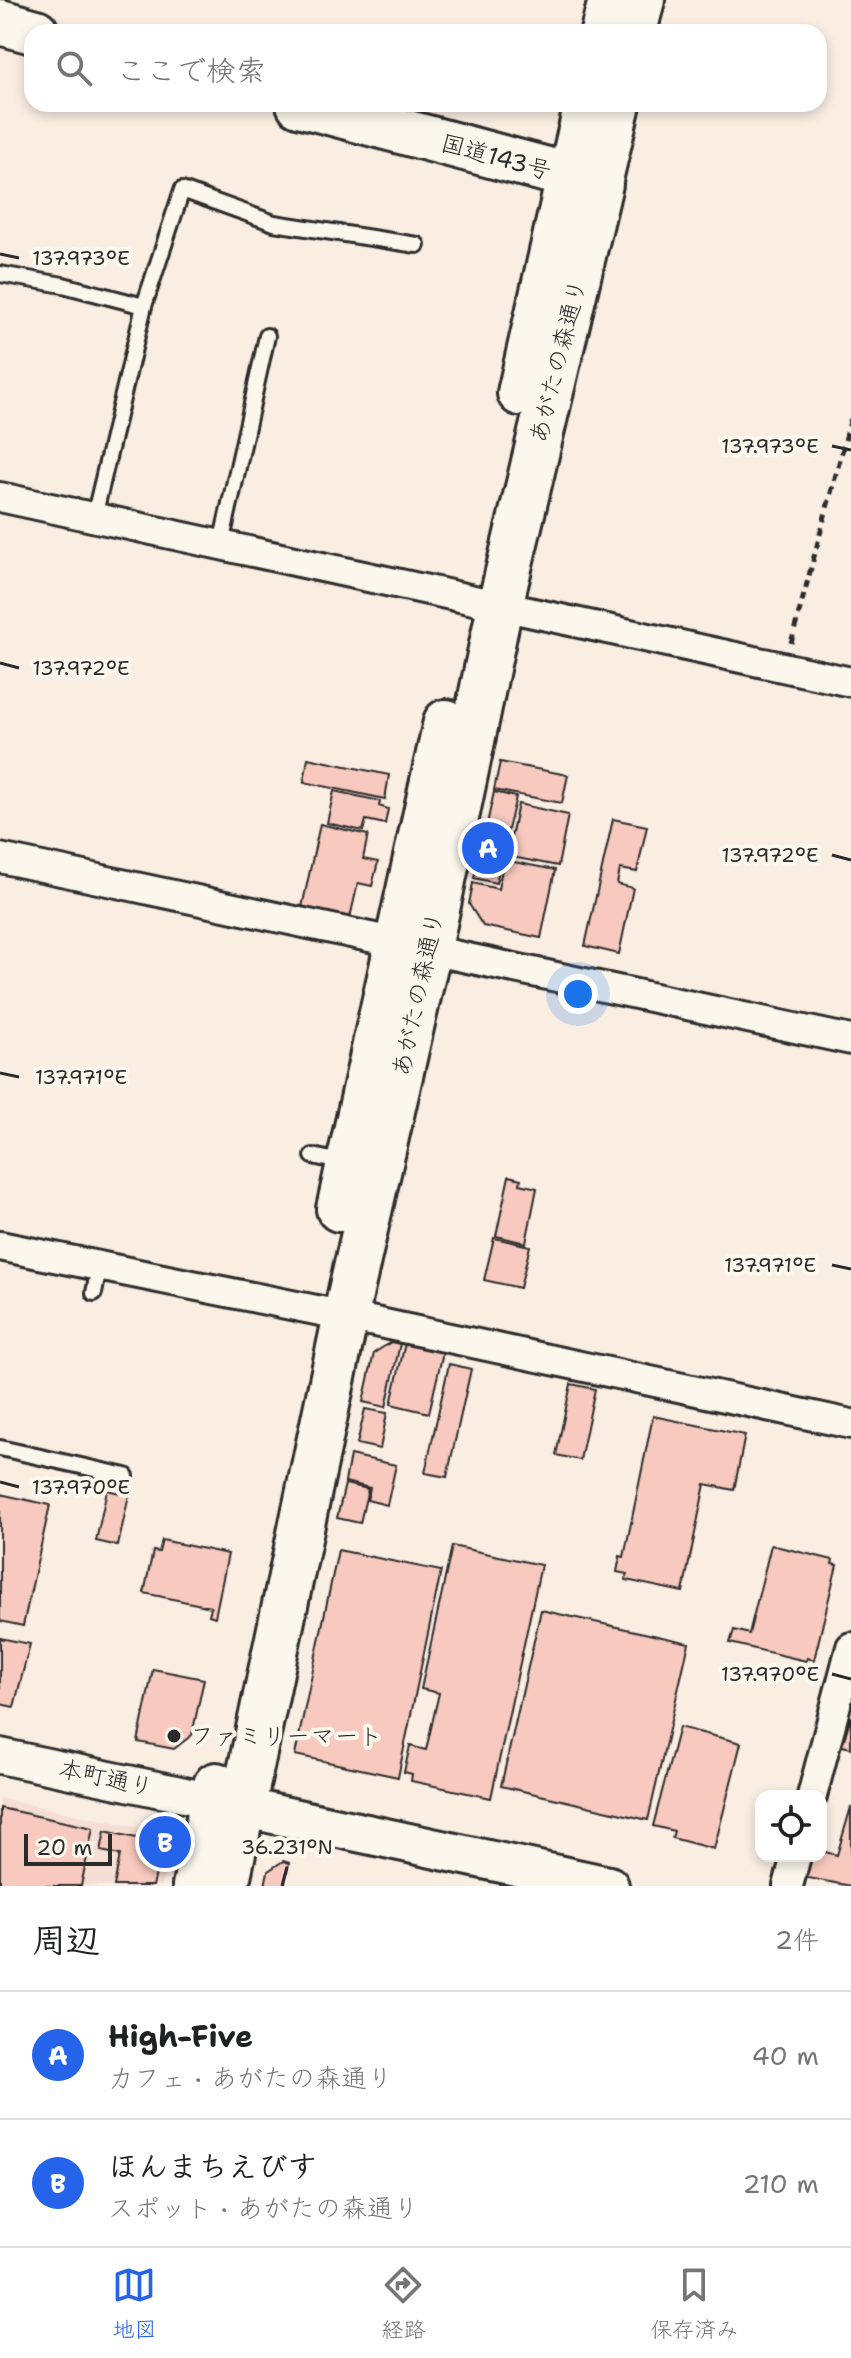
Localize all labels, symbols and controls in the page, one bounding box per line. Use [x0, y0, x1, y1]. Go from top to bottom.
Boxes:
search box [24, 24, 827, 112]
icon: search [52, 46, 96, 90]
text: ここで検索 [116, 50, 266, 91]
street label: 国道143号 [437, 127, 555, 187]
text: 137.973°E [32, 245, 130, 271]
street label: あがたの森通り [522, 276, 594, 446]
text: 137.973°E [721, 433, 819, 459]
text: 137.972°E [32, 655, 130, 681]
pin: A [462, 818, 514, 878]
text: 137.972°E [721, 842, 819, 868]
street label: あがたの森通り [385, 909, 451, 1079]
your location [558, 974, 598, 1014]
text: 137.971°E [35, 1064, 127, 1090]
text: 137.971°E [724, 1252, 816, 1278]
text: 137.970°E [32, 1474, 130, 1500]
text: 137.970°E [721, 1661, 819, 1687]
place label: ファミリーマート [190, 1720, 382, 1752]
marker: ファミリーマート [165, 1727, 183, 1745]
street label: 本町通り [56, 1752, 156, 1804]
map controls [755, 1790, 827, 1862]
button: locate [755, 1790, 827, 1862]
pin: B [139, 1812, 191, 1872]
scale bar [24, 1830, 112, 1866]
text: 20 m [36, 1833, 93, 1862]
text: 36.231°N [241, 1834, 333, 1860]
text: 周辺 [32, 1917, 100, 1963]
text: 2件 [775, 1922, 819, 1957]
text: High-Five [108, 2016, 253, 2057]
text: A [48, 2038, 68, 2073]
text: 40 m [752, 2038, 819, 2073]
text: カフェ · あがたの森通り [108, 2060, 393, 2095]
text: ほんまちえびす [108, 2146, 317, 2187]
text: B [50, 2166, 66, 2201]
text: 210 m [742, 2166, 819, 2201]
text: スポット · あがたの森通り [108, 2190, 419, 2225]
tab: 地図 [112, 2263, 157, 2344]
tab: 経路 [381, 2263, 426, 2344]
tab: 保存済み [650, 2263, 739, 2344]

